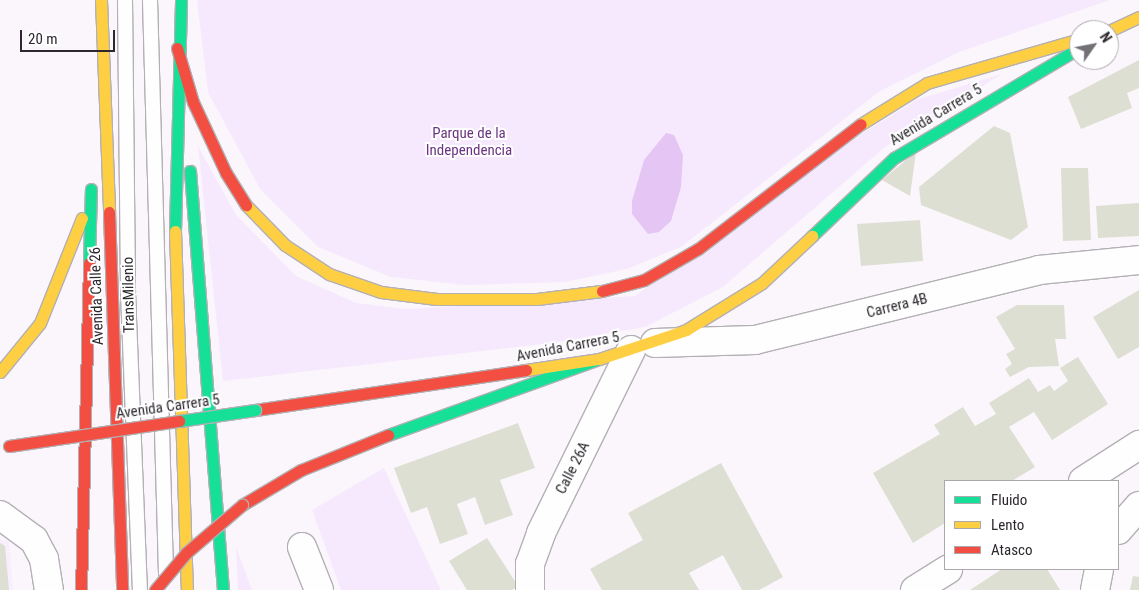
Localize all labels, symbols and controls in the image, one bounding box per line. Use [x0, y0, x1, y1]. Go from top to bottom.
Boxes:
scale bar [22, 20, 118, 52]
north arrow [1069, 20, 1119, 70]
text: N [1097, 29, 1115, 45]
text: 20 m [28, 30, 58, 48]
street label: Avenida Carrera 5 [887, 80, 985, 150]
park label: Parque de la Independencia [426, 124, 512, 159]
street label: Avenida Calle 26 [86, 247, 108, 345]
street label: TransMilenio [119, 257, 139, 333]
street label: Carrera 4B [865, 290, 929, 322]
street label: Avenida Carrera 5 [515, 328, 621, 366]
street label: Avenida Carrera 5 [115, 391, 221, 423]
street label: Calle 26A [552, 439, 594, 497]
legend [944, 480, 1119, 570]
text: Fluido [991, 491, 1027, 509]
text: Lento [991, 516, 1024, 534]
text: Atasco [991, 541, 1032, 559]

